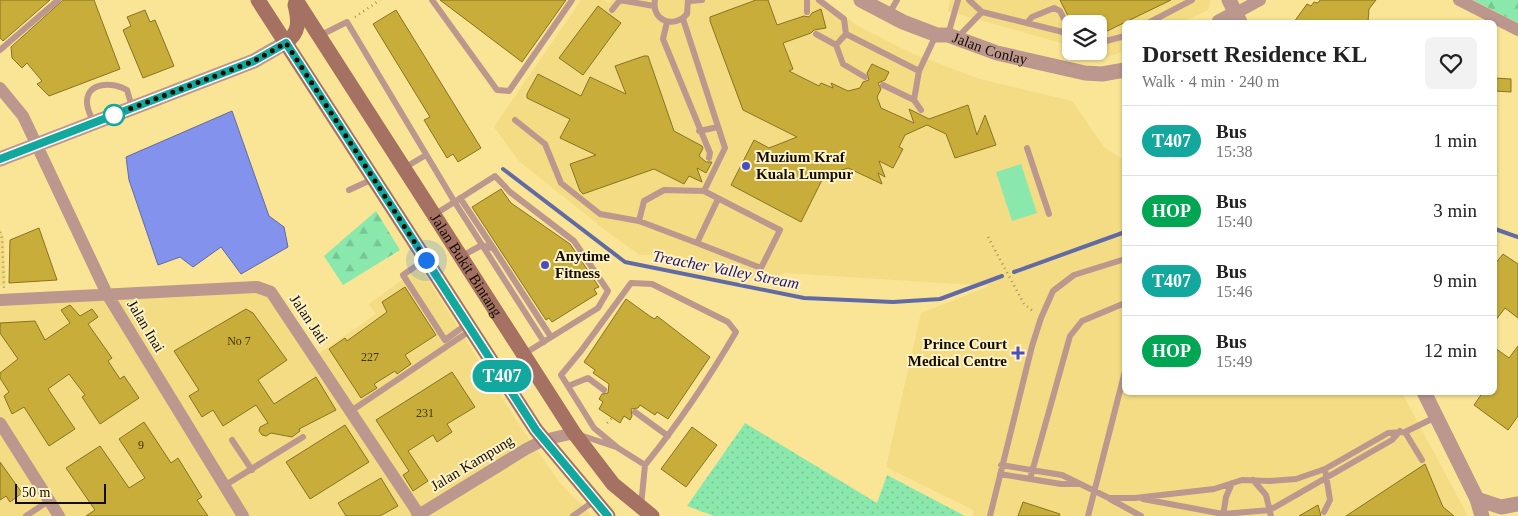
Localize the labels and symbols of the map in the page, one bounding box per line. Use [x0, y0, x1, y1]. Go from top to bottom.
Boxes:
street label: Jalan Conlay [950, 29, 1029, 68]
unlabelled marker [103, 104, 125, 126]
place label: Muzium Kraf Kuala Lumpur [756, 149, 853, 182]
marker: Muzium Kraf Kuala Lumpur [740, 160, 752, 172]
street label: Jalan Bukit Bintang [427, 211, 505, 320]
water label: Treacher Valley Stream [651, 247, 801, 293]
your location [414, 248, 439, 273]
place label: Anytime Fitness [555, 248, 610, 281]
marker: Anytime Fitness [539, 259, 551, 271]
street label: Jalan Jati [287, 292, 331, 346]
street label: Jalan Inai [124, 297, 168, 355]
house number: No 7 [227, 334, 251, 348]
place label: Prince Court Medical Centre [908, 336, 1007, 369]
marker: Prince Court Medical Centre [1011, 346, 1025, 360]
house number: 227 [361, 350, 379, 364]
line badge: T407 [467, 360, 537, 392]
house number: 231 [416, 406, 434, 420]
street label: Jalan Kampung [428, 432, 517, 494]
house number: 9 [138, 438, 144, 452]
scale bar [15, 481, 106, 504]

